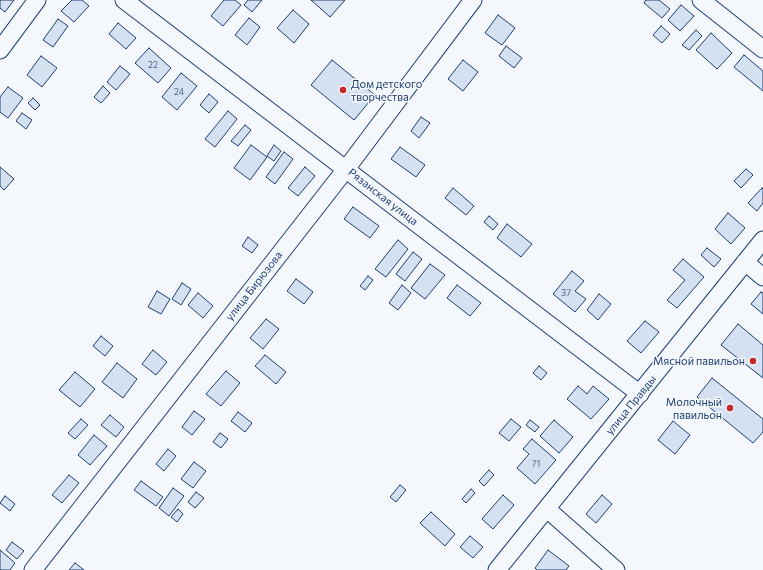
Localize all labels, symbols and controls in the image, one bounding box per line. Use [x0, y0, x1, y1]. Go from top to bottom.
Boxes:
house number: 22 [148, 60, 158, 70]
place label: Дом детского творчества [351, 77, 422, 103]
marker: Дом детского творчества [338, 85, 348, 95]
house number: 24 [174, 87, 184, 97]
street label: Рязанская улица [345, 166, 421, 228]
street label: улица Бирюзова [223, 249, 285, 323]
house number: 37 [561, 288, 571, 298]
place label: Мясной павильон [653, 354, 745, 368]
marker: Мясной павильон [748, 356, 758, 366]
street label: улица Правды [603, 373, 659, 437]
place label: Молочный павильон [666, 395, 722, 421]
marker: Молочный павильон [725, 403, 735, 413]
house number: 71 [532, 459, 540, 469]

